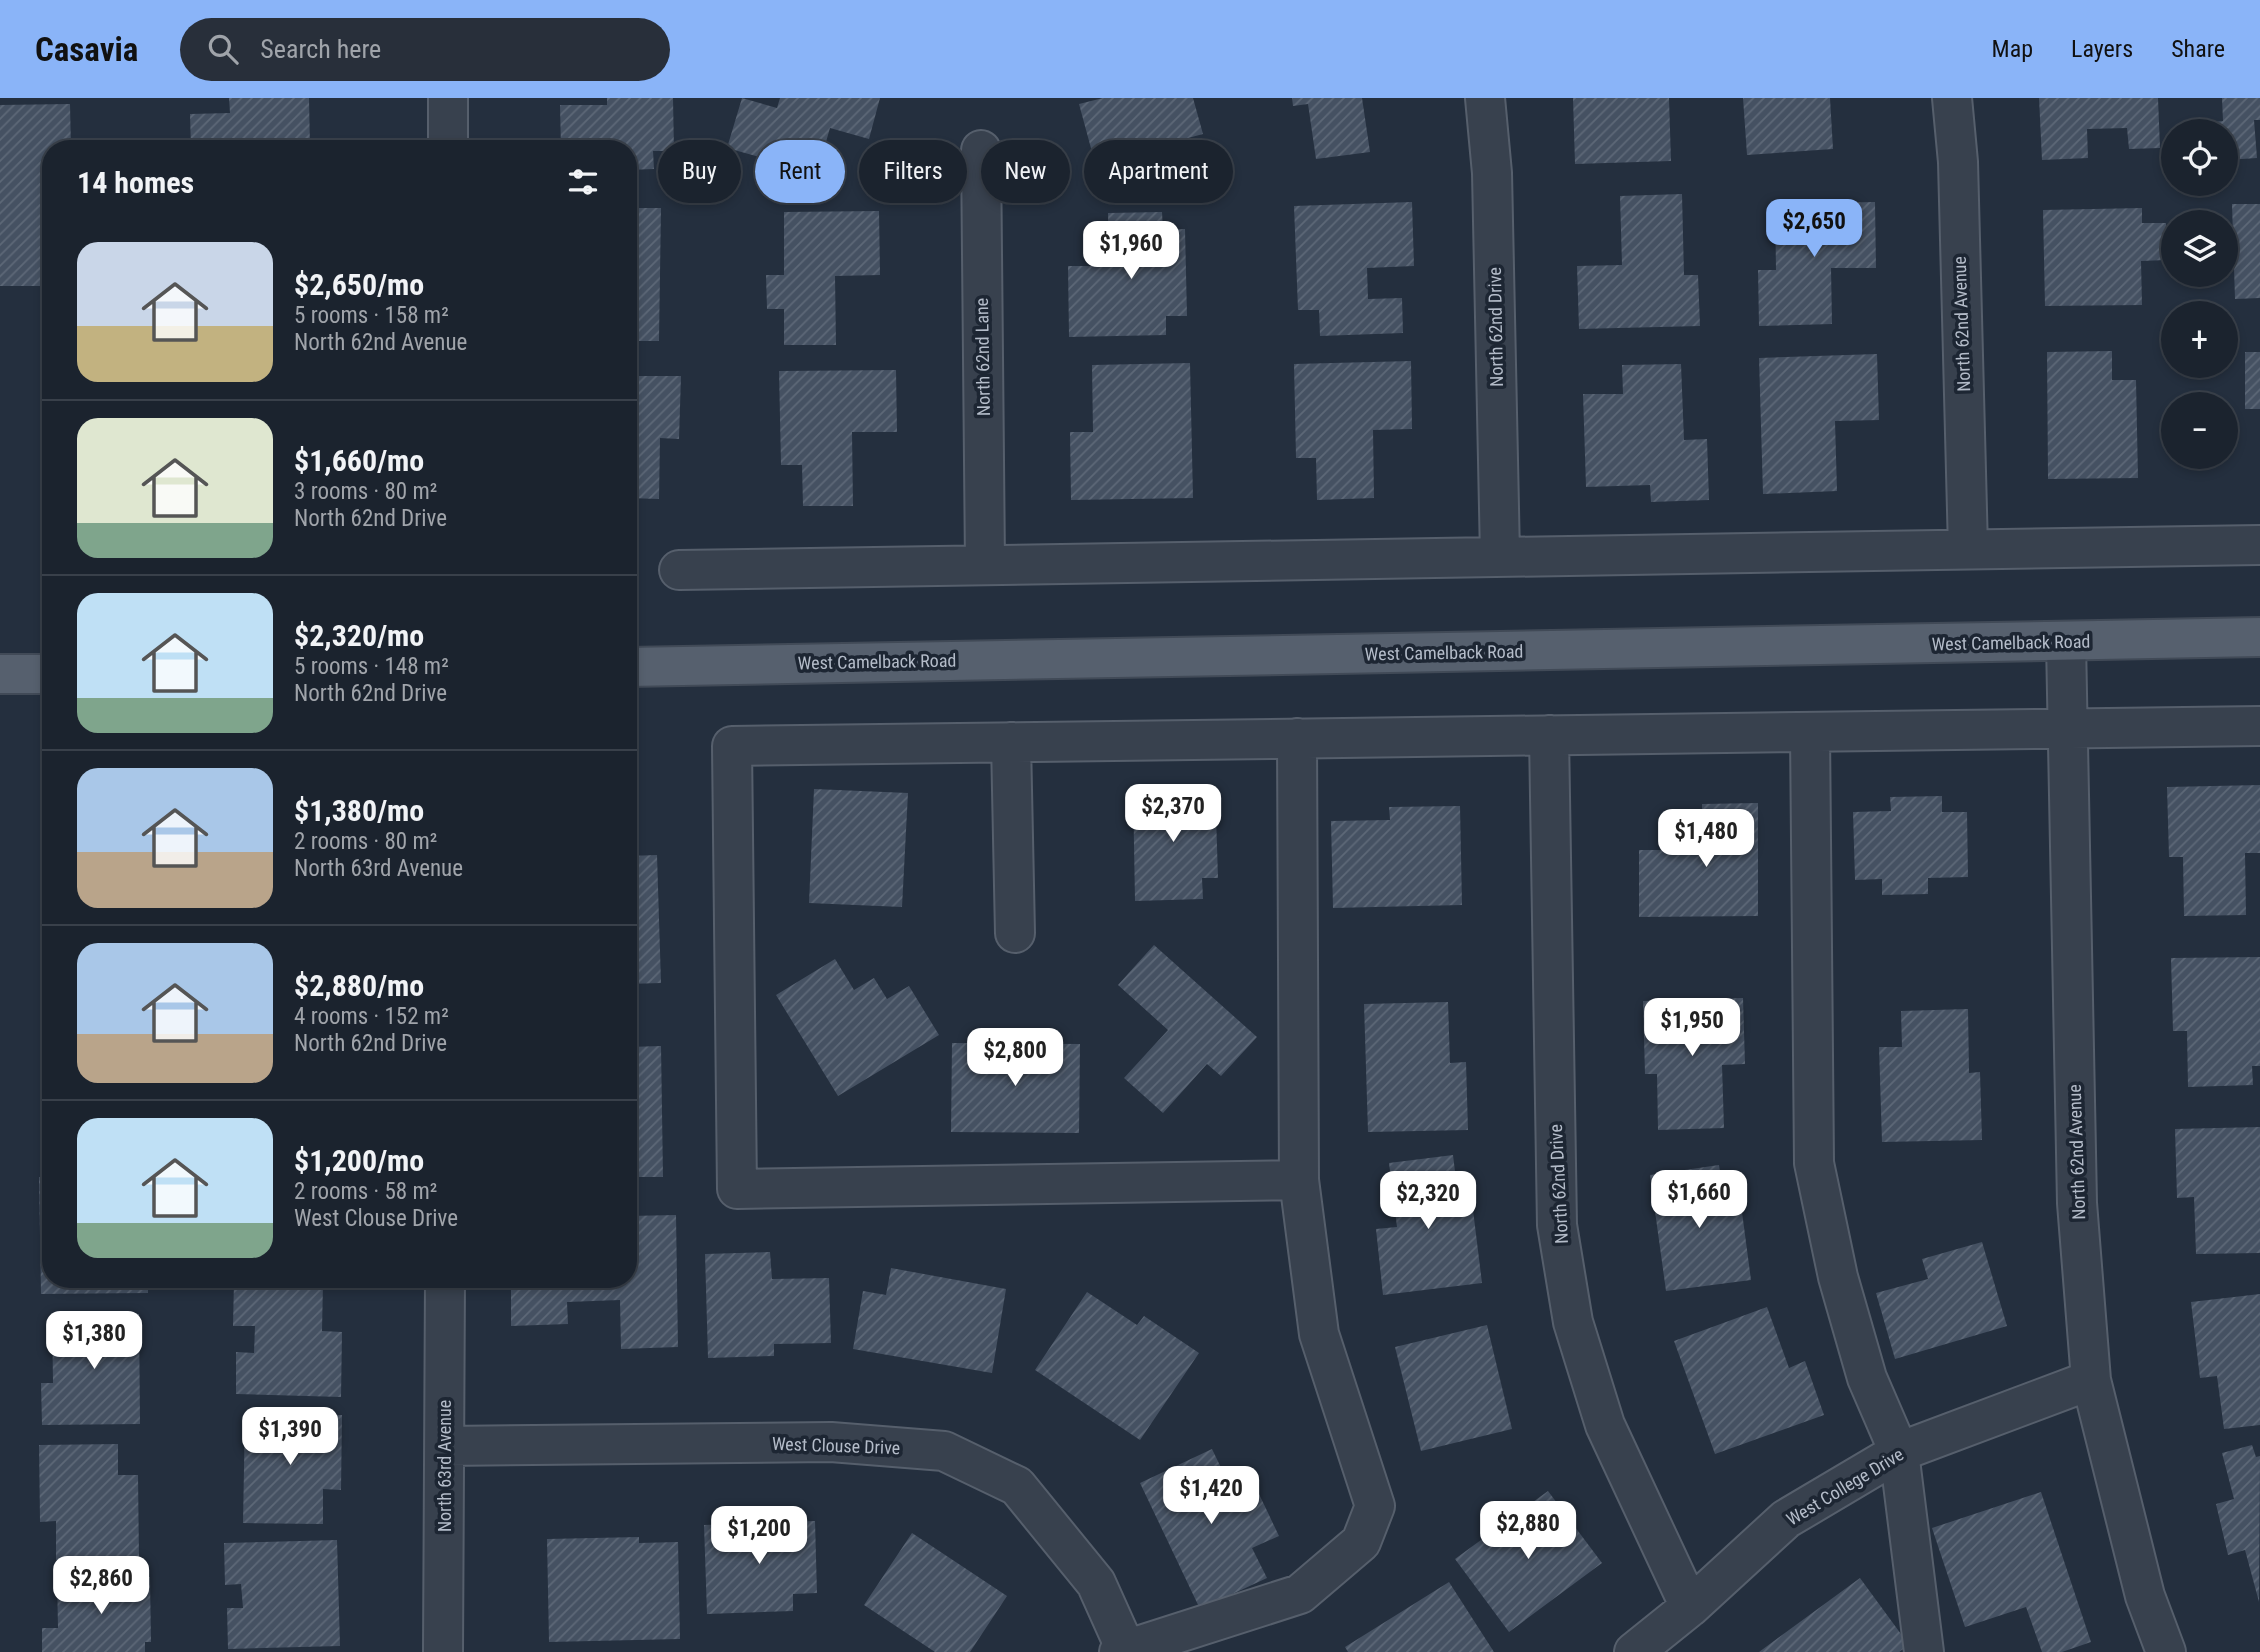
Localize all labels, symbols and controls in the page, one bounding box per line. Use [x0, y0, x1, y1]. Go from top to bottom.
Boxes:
search box [180, 18, 670, 81]
text: Casavia [35, 30, 138, 69]
icon: search [204, 30, 242, 68]
text: Search here [260, 34, 381, 64]
text: Map [1992, 35, 2033, 63]
text: Layers [2071, 35, 2133, 63]
text: Share [2171, 35, 2225, 63]
map controls [2161, 119, 2238, 469]
button: locate [2161, 119, 2238, 196]
chip: Buy [658, 140, 741, 203]
chip: Rent [755, 140, 845, 203]
chip: Filters [859, 140, 967, 203]
chip: New [981, 140, 1070, 203]
chip: Apartment [1084, 140, 1233, 203]
icon: filters [564, 163, 602, 201]
text: 14 homes [77, 165, 194, 200]
pin: $2,650 [1757, 200, 1871, 259]
text: $2,650 [1782, 208, 1846, 235]
button: layers [2161, 210, 2238, 287]
pin: $1,960 [1074, 222, 1188, 281]
text: $1,960 [1099, 230, 1163, 257]
street label: North 62nd Avenue [1949, 256, 1974, 392]
text: $2,650/mo [294, 267, 424, 302]
street label: North 62nd Drive [1484, 267, 1507, 387]
icon: home [133, 270, 217, 354]
street label: North 62nd Lane [971, 298, 994, 416]
button: + [2161, 301, 2238, 378]
text: 5 rooms · 158 m² [294, 302, 449, 329]
text: North 62nd Avenue [294, 329, 467, 356]
button: − [2161, 392, 2238, 469]
text: $1,660/mo [294, 443, 424, 478]
icon: home [133, 446, 217, 530]
text: 3 rooms · 80 m² [294, 478, 437, 505]
text: North 62nd Drive [294, 505, 447, 532]
text: $2,320/mo [294, 618, 424, 653]
icon: home [133, 621, 217, 705]
street label: West Camelback Road [1931, 631, 2091, 654]
street label: West Camelback Road [1364, 641, 1524, 664]
street label: West Camelback Road [797, 650, 957, 673]
text: 5 rooms · 148 m² [294, 653, 449, 680]
text: North 62nd Drive [294, 680, 447, 707]
pin: $2,370 [1116, 784, 1230, 844]
text: $1,380/mo [294, 793, 424, 828]
text: $2,370 [1141, 793, 1205, 820]
icon: home [133, 796, 217, 880]
pin: $1,480 [1649, 810, 1763, 869]
text: $1,480 [1674, 818, 1738, 845]
text: 2 rooms · 80 m² [294, 828, 437, 855]
text: North 63rd Avenue [294, 855, 463, 882]
text: $2,880/mo [294, 968, 424, 1003]
icon: home [133, 971, 217, 1055]
pin: $1,950 [1635, 998, 1749, 1058]
text: 4 rooms · 152 m² [294, 1003, 449, 1030]
text: $1,950 [1660, 1007, 1724, 1034]
pin: $2,800 [958, 1028, 1072, 1088]
text: North 62nd Drive [294, 1030, 447, 1057]
text: $2,800 [983, 1037, 1047, 1064]
street label: North 62nd Avenue [2064, 1084, 2089, 1220]
street label: North 62nd Drive [1545, 1124, 1572, 1244]
text: $1,200/mo [294, 1143, 424, 1178]
icon: home [133, 1146, 217, 1230]
pin: $1,660 [1642, 1170, 1756, 1230]
pin: $2,320 [1371, 1172, 1485, 1231]
text: 2 rooms · 58 m² [294, 1178, 437, 1205]
text: $1,660 [1667, 1179, 1731, 1206]
text: $2,320 [1396, 1180, 1460, 1207]
text: West Clouse Drive [294, 1205, 458, 1232]
pin: $1,380 [37, 1312, 151, 1371]
text: $1,380 [62, 1320, 126, 1347]
street label: North 63rd Avenue [434, 1400, 455, 1532]
pin: $1,390 [233, 1408, 347, 1467]
text: $1,390 [258, 1416, 322, 1443]
street label: West Clouse Drive [772, 1433, 901, 1458]
street label: West College Drive [1782, 1443, 1907, 1530]
pin: $1,420 [1154, 1466, 1268, 1526]
text: $1,420 [1179, 1475, 1243, 1502]
pin: $2,880 [1471, 1502, 1585, 1561]
pin: $1,200 [702, 1506, 816, 1566]
text: $2,880 [1496, 1510, 1560, 1537]
text: $1,200 [727, 1515, 791, 1542]
pin: $2,860 [44, 1556, 158, 1616]
text: $2,860 [69, 1565, 133, 1592]

